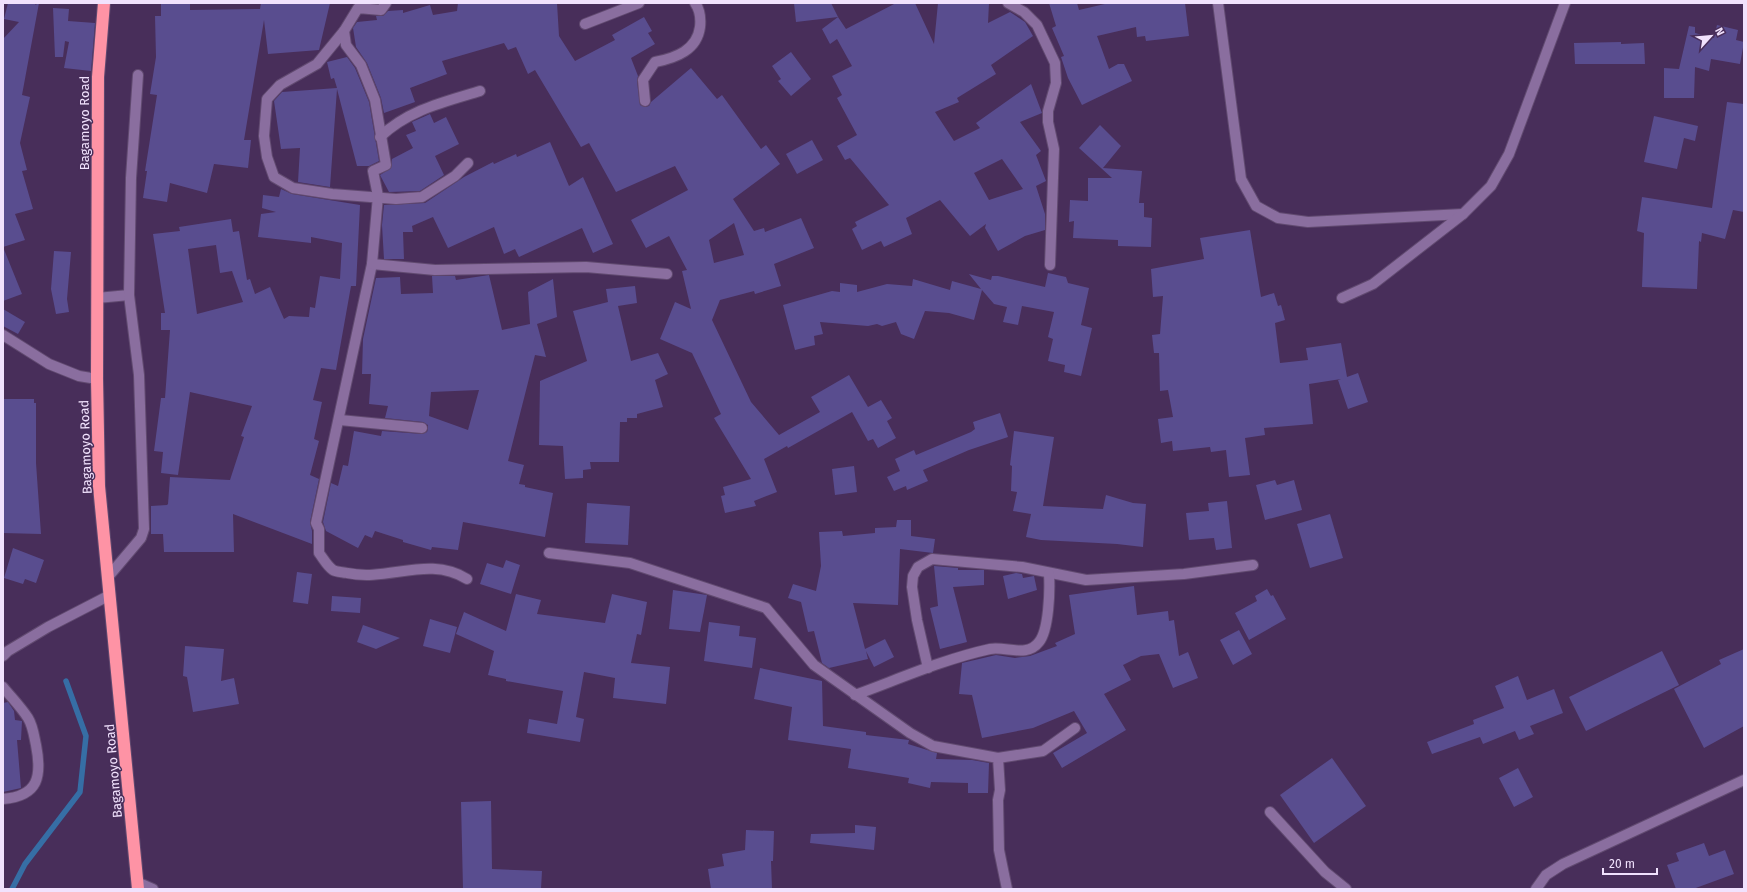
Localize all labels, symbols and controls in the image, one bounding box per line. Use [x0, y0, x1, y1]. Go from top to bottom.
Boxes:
north arrow [1691, 16, 1731, 56]
text: N [1712, 25, 1727, 38]
street label: Bagamoyo Road [77, 76, 92, 170]
street label: Bagamoyo Road [76, 400, 95, 494]
street label: Bagamoyo Road [102, 723, 125, 819]
scale bar [1603, 850, 1657, 876]
text: 20 m [1609, 857, 1635, 871]

